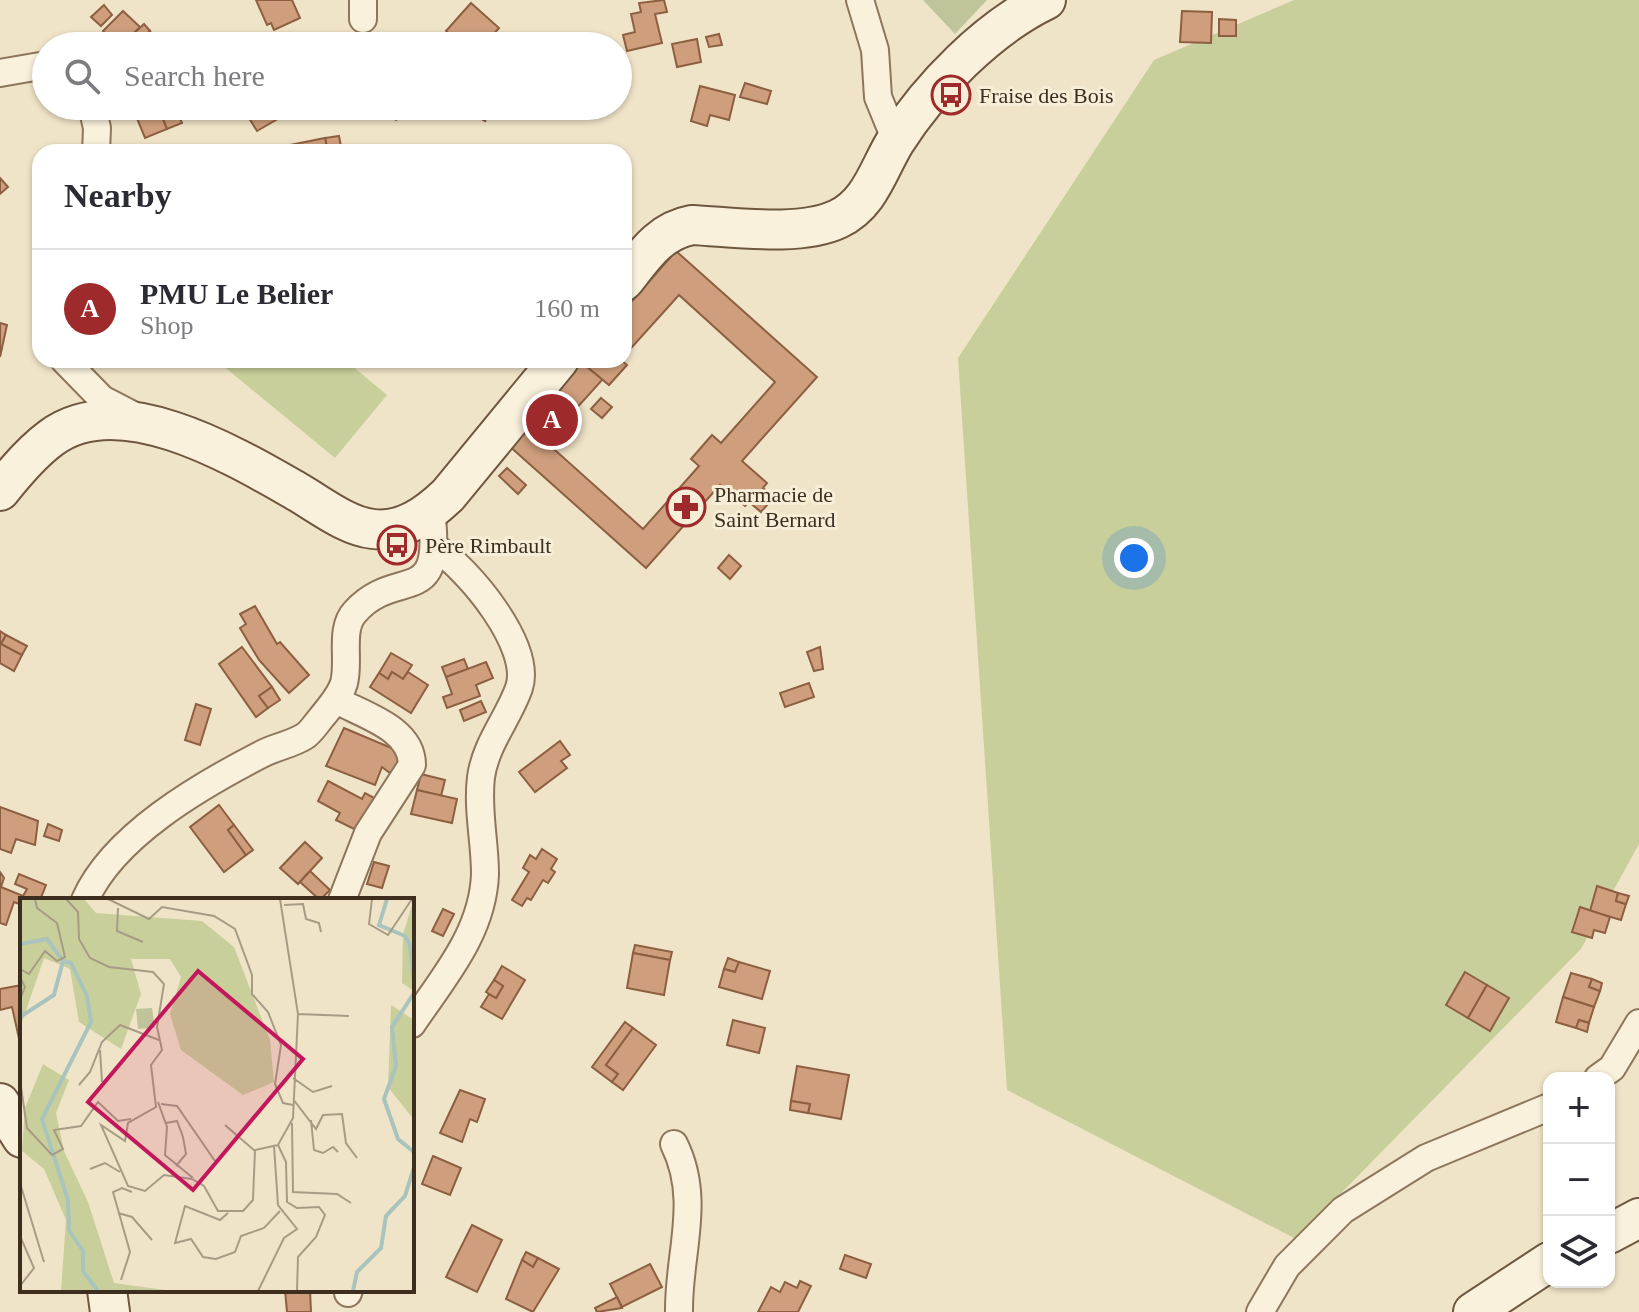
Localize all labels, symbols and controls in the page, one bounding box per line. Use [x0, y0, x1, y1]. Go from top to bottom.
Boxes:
search box [32, 32, 632, 120]
icon: search [60, 54, 104, 98]
text: Search here [124, 59, 265, 92]
bus stop icon: Fraise des Bois [930, 74, 972, 116]
place label: Fraise des Bois [979, 83, 1113, 108]
text: Nearby [64, 177, 172, 214]
text: PMU Le Belier [140, 277, 333, 310]
text: A [81, 294, 99, 323]
text: 160 m [534, 294, 600, 323]
text: Shop [140, 311, 193, 340]
pin: A [526, 390, 578, 450]
place label: Pharmacie de Saint Bernard [714, 482, 836, 532]
pharmacy icon: Pharmacie de Saint Bernard [665, 486, 707, 528]
bus stop icon: Père Rimbault [376, 524, 418, 566]
place label: Père Rimbault [425, 533, 551, 558]
your location [1114, 538, 1154, 578]
inset map [20, 898, 414, 1292]
map controls [1543, 1072, 1615, 1288]
button: + [1543, 1072, 1615, 1144]
button: − [1543, 1144, 1615, 1216]
button: layers [1543, 1216, 1615, 1288]

